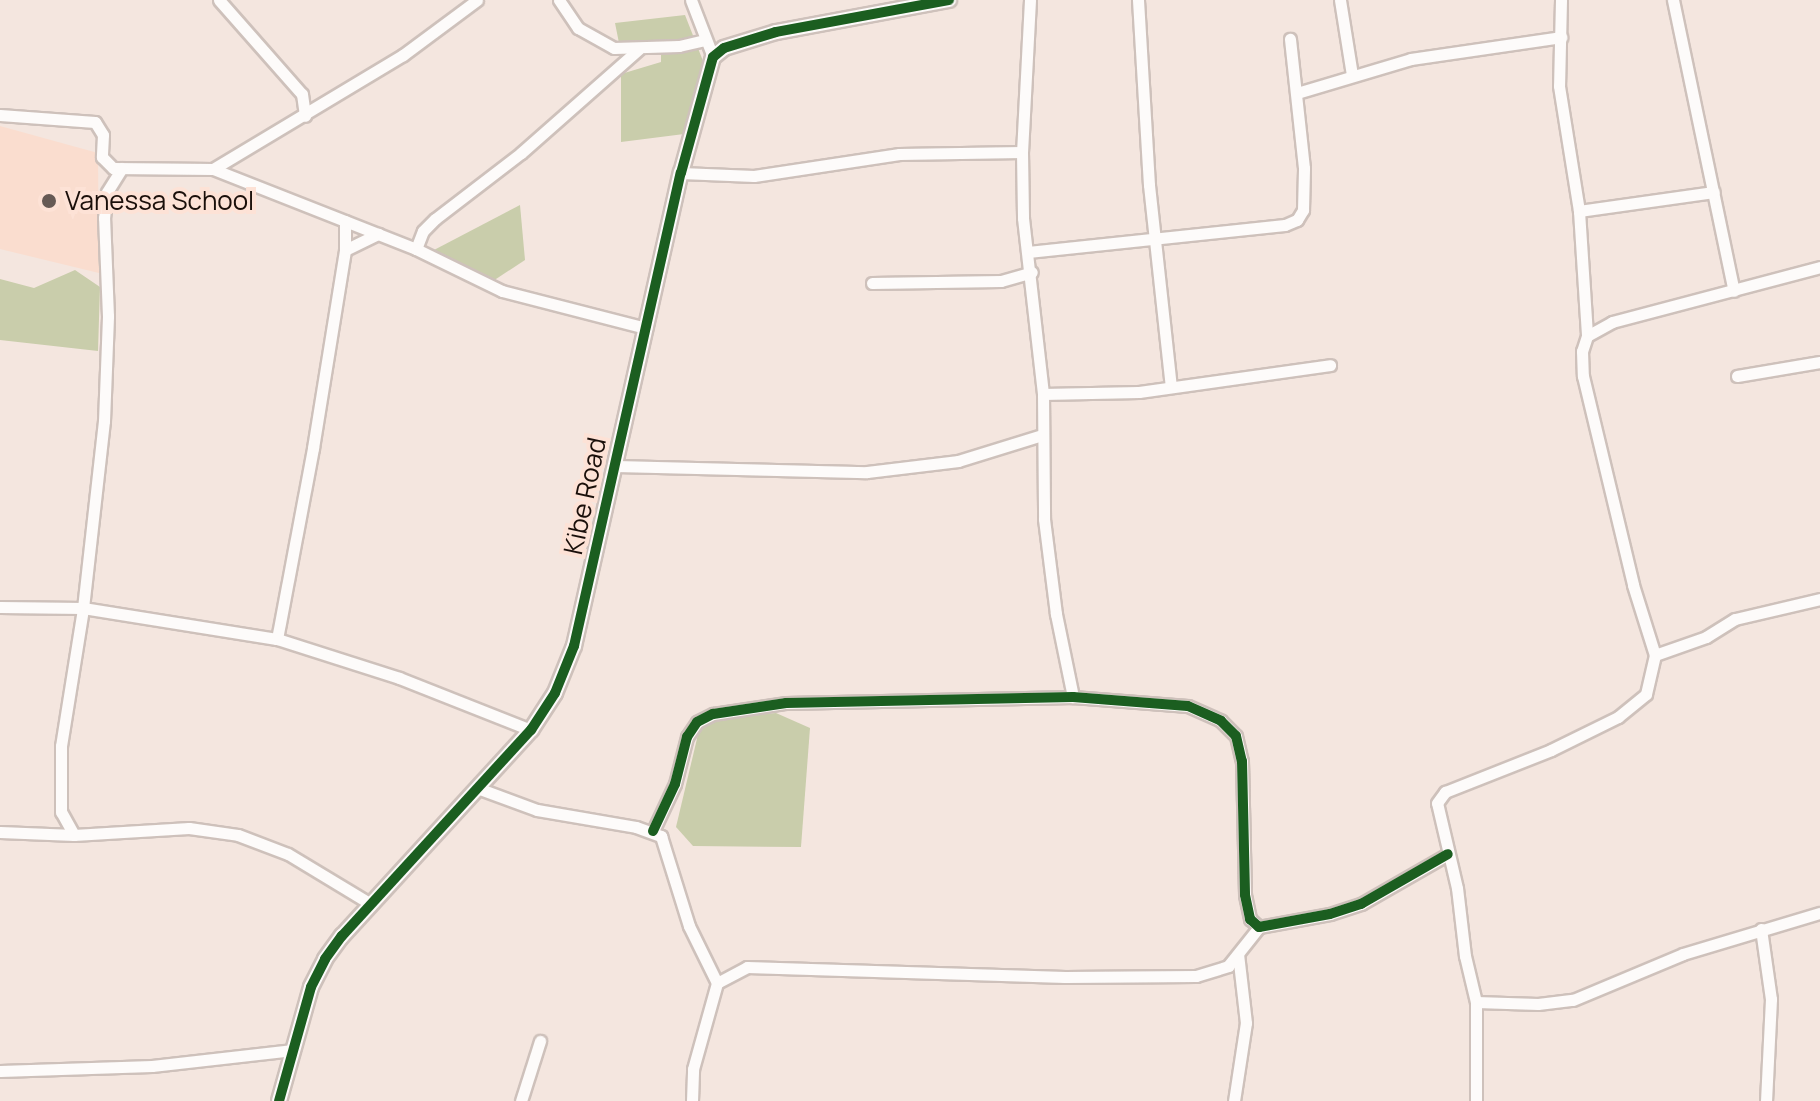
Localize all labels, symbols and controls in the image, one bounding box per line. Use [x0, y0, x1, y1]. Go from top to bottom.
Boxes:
place label: Vanessa School [65, 185, 254, 217]
marker: Vanessa School [40, 192, 58, 210]
street label: Kibe Road [557, 435, 613, 557]

